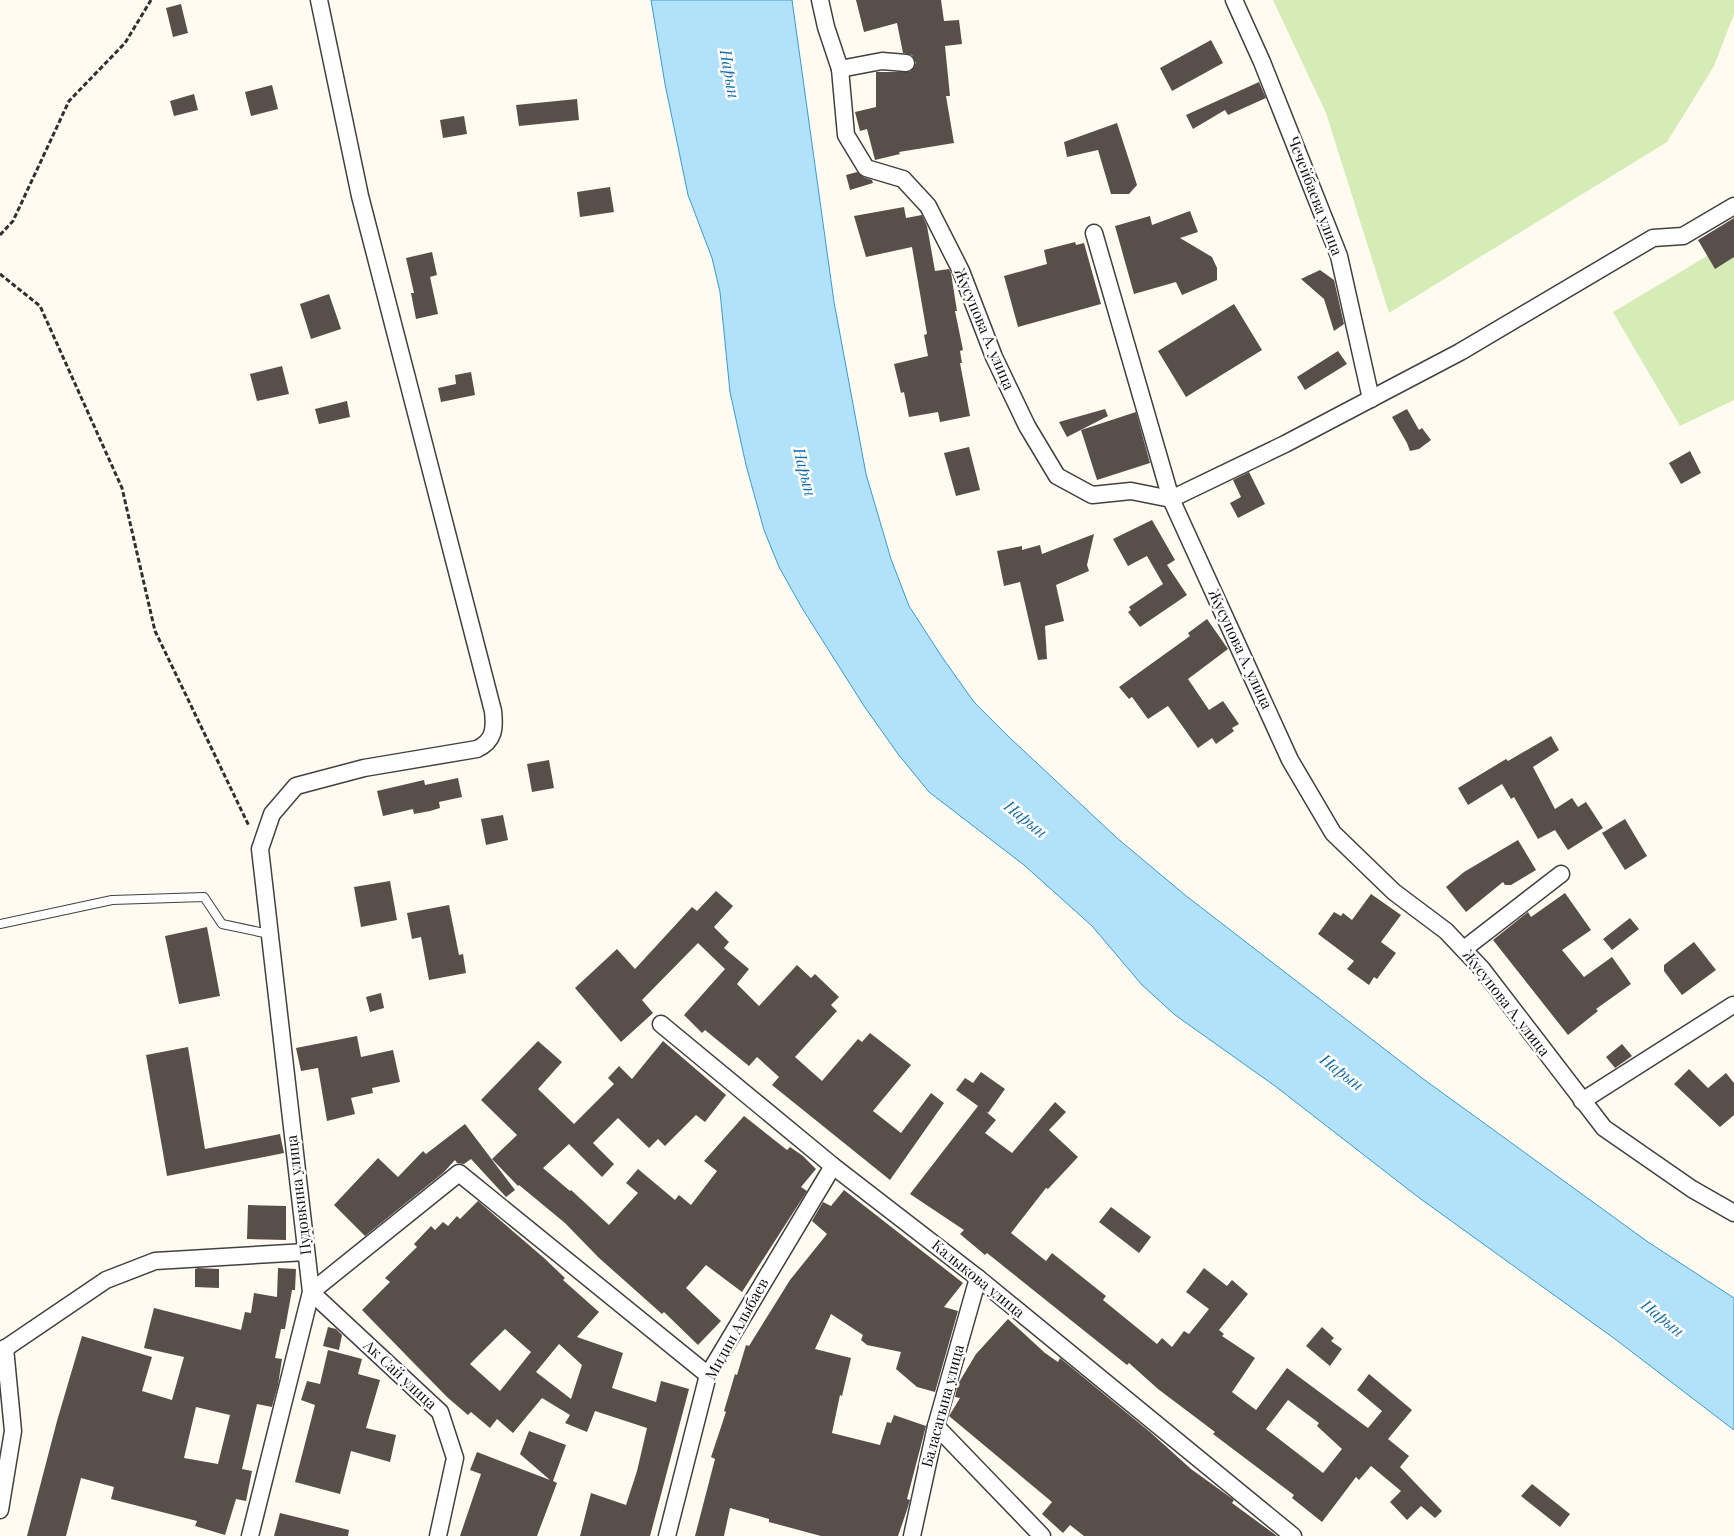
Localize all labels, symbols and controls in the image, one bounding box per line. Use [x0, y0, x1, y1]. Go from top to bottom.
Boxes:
water label: Нарын [716, 47, 745, 100]
street label: Чечейбаева улица [1284, 133, 1348, 259]
street label: Жусупова А. улица [950, 265, 1020, 393]
water label: Нарын [789, 444, 822, 498]
street label: Жусупова А. улица [1204, 585, 1278, 712]
water label: Нарын [1000, 794, 1052, 842]
street label: Жусупова А. улица [1459, 945, 1555, 1060]
water label: Нарын [1315, 1048, 1368, 1095]
street label: Пудовкина улица [281, 1133, 315, 1256]
street label: Калыкова улица [928, 1235, 1030, 1322]
street label: Мидин Алыбаев [700, 1274, 772, 1383]
water label: Нарын [1637, 1293, 1689, 1341]
street label: Ак Сай улица [359, 1334, 442, 1414]
street label: Баласагына улица [916, 1342, 968, 1469]

